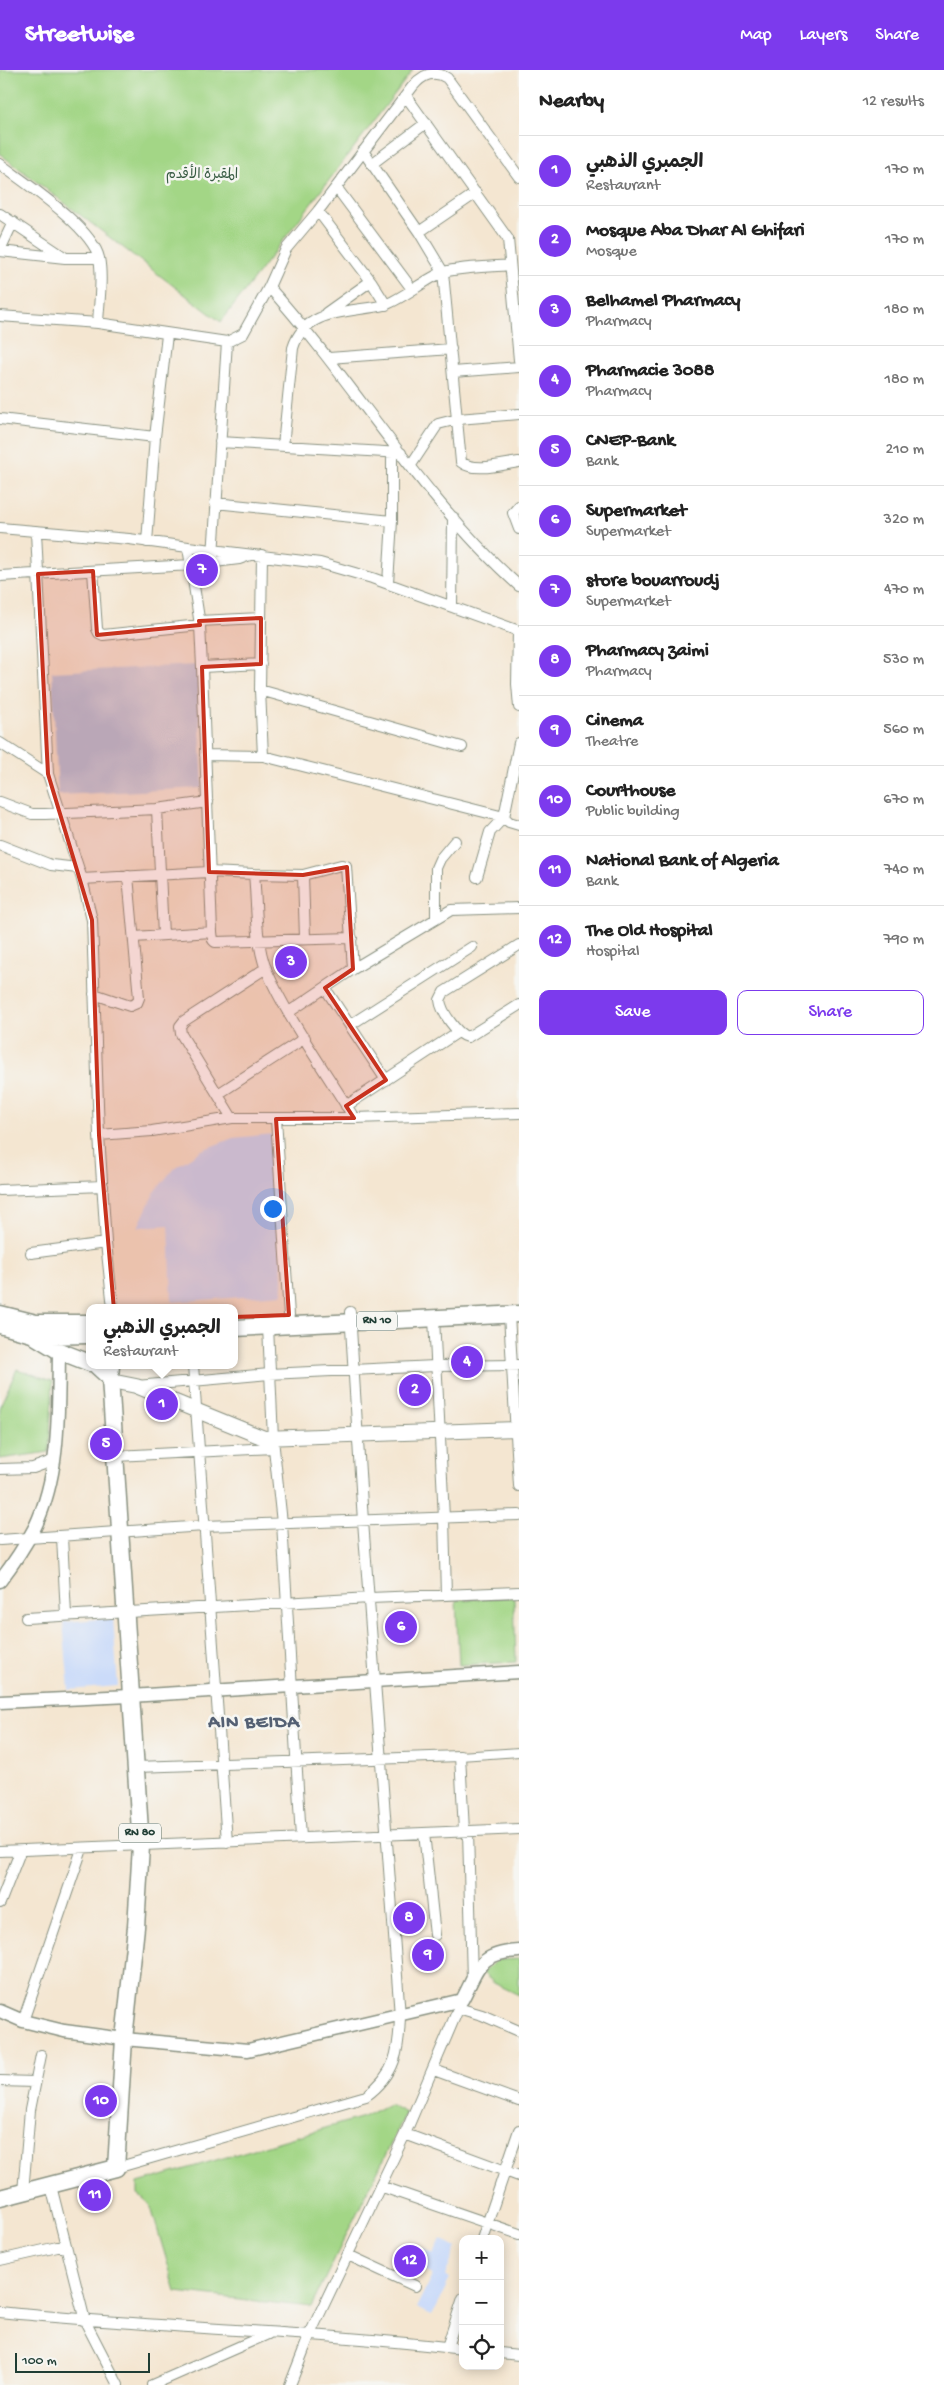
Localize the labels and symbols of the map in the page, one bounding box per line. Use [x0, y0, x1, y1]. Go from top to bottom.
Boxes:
park label: المقبرة الأقدم [166, 164, 238, 184]
pin: 7 [186, 551, 218, 589]
pin: 3 [275, 943, 307, 981]
your location [260, 1196, 286, 1222]
road number: RN 10 [357, 1312, 397, 1330]
pin: 4 [451, 1343, 483, 1381]
pin: 2 [399, 1371, 431, 1409]
pin: 1 [146, 1385, 178, 1423]
pin: 5 [90, 1425, 122, 1463]
pin: 6 [385, 1608, 417, 1646]
district label: AIN BEIDA [207, 1712, 300, 1735]
road number: RN 80 [119, 1824, 161, 1842]
pin: 8 [393, 1899, 425, 1937]
pin: 9 [412, 1936, 444, 1974]
pin: 10 [85, 2082, 117, 2120]
pin: 11 [79, 2176, 111, 2214]
pin: 12 [394, 2242, 426, 2280]
scale bar [15, 2350, 150, 2373]

